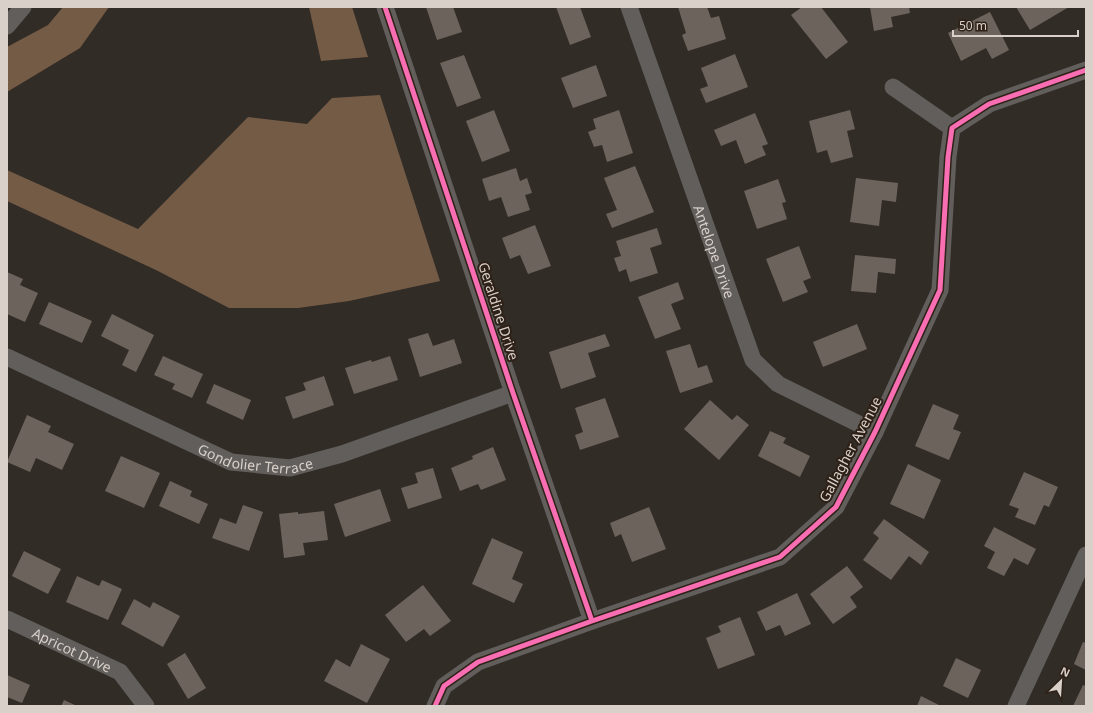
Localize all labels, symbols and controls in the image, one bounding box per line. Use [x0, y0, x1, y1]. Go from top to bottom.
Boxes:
scale bar [953, 12, 1078, 38]
text: 50 m [959, 17, 987, 34]
street label: Antelope Drive [690, 202, 740, 301]
street label: Geraldine Drive [474, 260, 524, 363]
street label: Gallagher Avenue [814, 393, 886, 505]
street label: Gondolier Terrace [195, 438, 315, 478]
street label: Apricot Drive [29, 623, 115, 676]
north arrow [1041, 661, 1081, 701]
text: N [1058, 663, 1073, 680]

